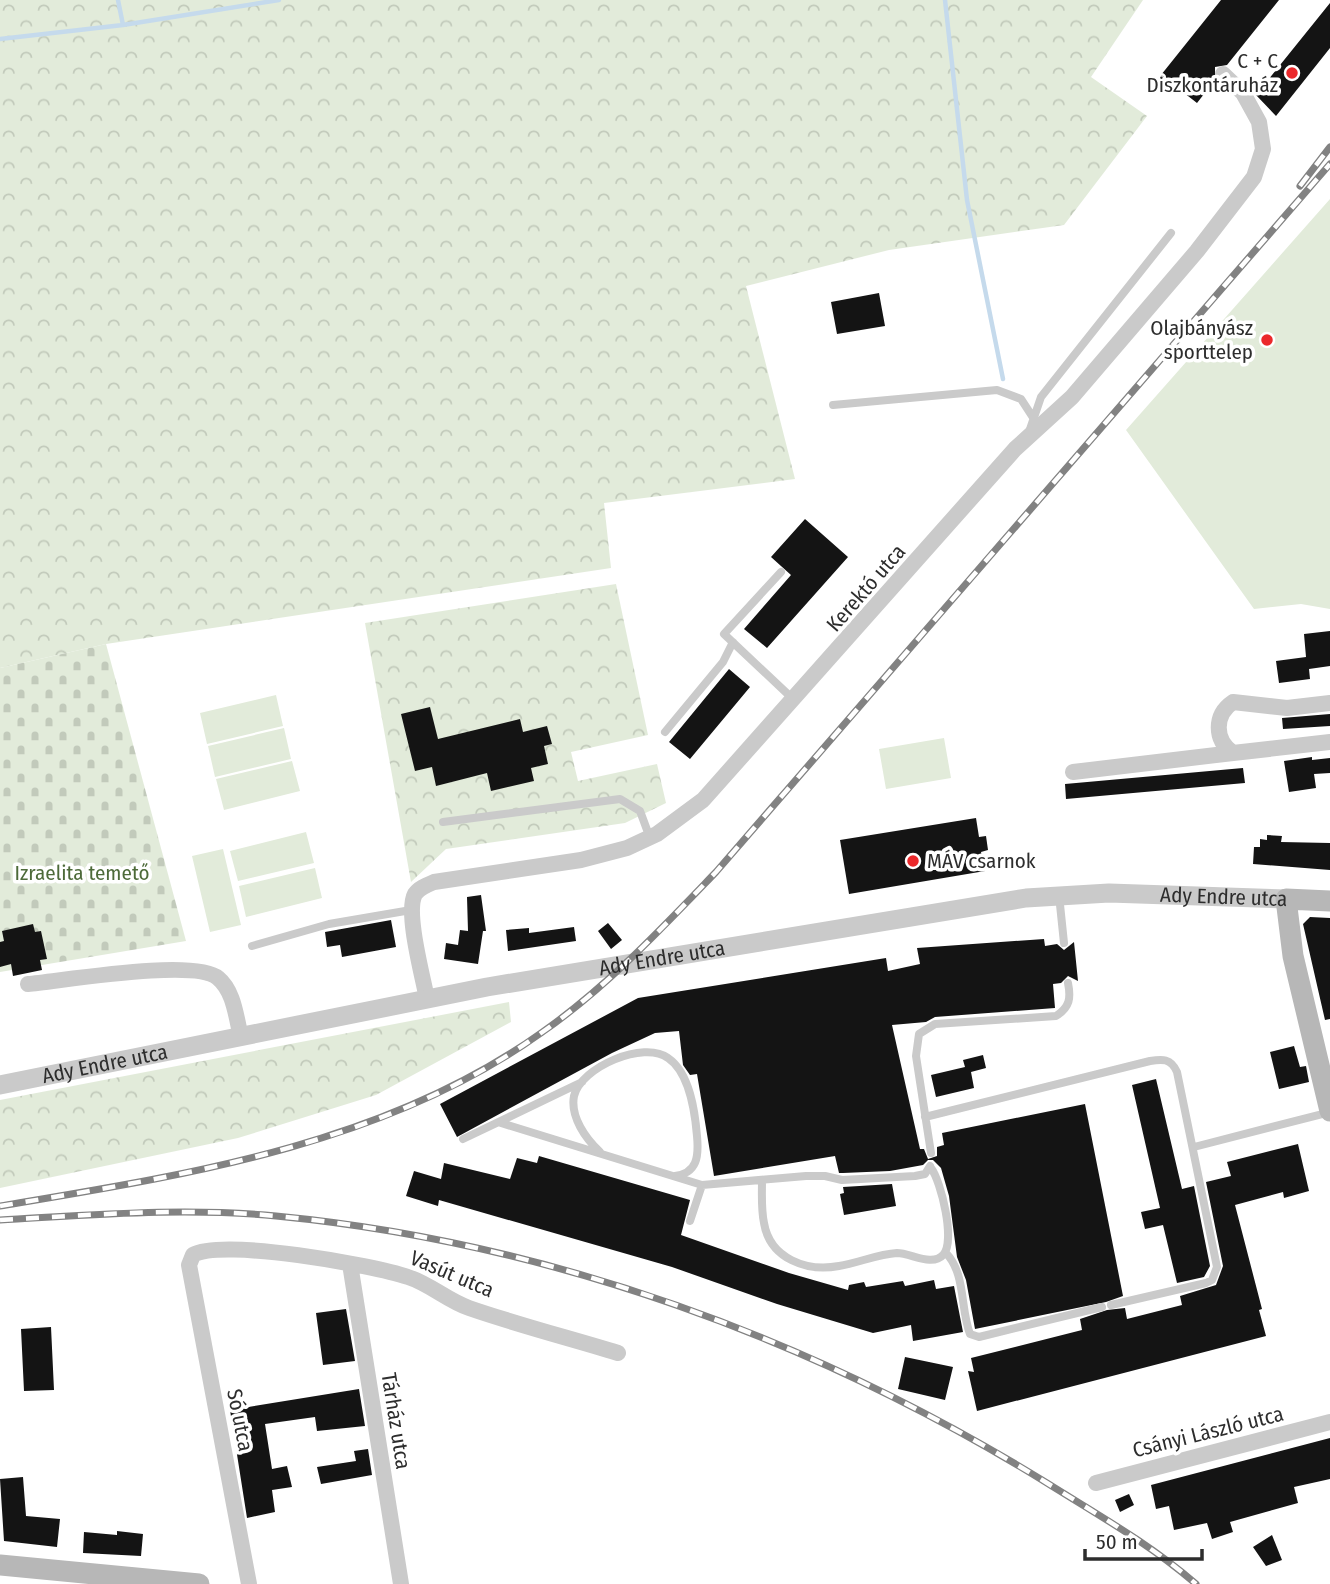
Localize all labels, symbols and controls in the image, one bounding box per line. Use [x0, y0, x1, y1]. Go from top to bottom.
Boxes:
place label: C + C Diszkontáruház [1147, 48, 1278, 98]
marker: C + C Diszkontáruház [1284, 65, 1300, 81]
place label: Olajbányász sporttelep [1150, 315, 1253, 365]
marker: Olajbányász sporttelep [1259, 332, 1275, 348]
street label: Kerektó utca [821, 539, 911, 637]
place label: MÁV csarnok [927, 848, 1036, 874]
marker: MÁV csarnok [905, 853, 921, 869]
park label: Izraelita temető [15, 860, 149, 886]
street label: Ady Endre utca [1160, 882, 1288, 912]
street label: Ady Endre utca [597, 935, 727, 981]
street label: Ady Endre utca [40, 1039, 170, 1089]
street label: Vasút utca [406, 1245, 498, 1303]
street label: Tárház utca [376, 1371, 416, 1471]
street label: Só utca [221, 1387, 259, 1453]
street label: Csányi László utca [1130, 1401, 1286, 1463]
scale bar [1085, 1518, 1202, 1562]
text: 50 m [1096, 1529, 1138, 1555]

